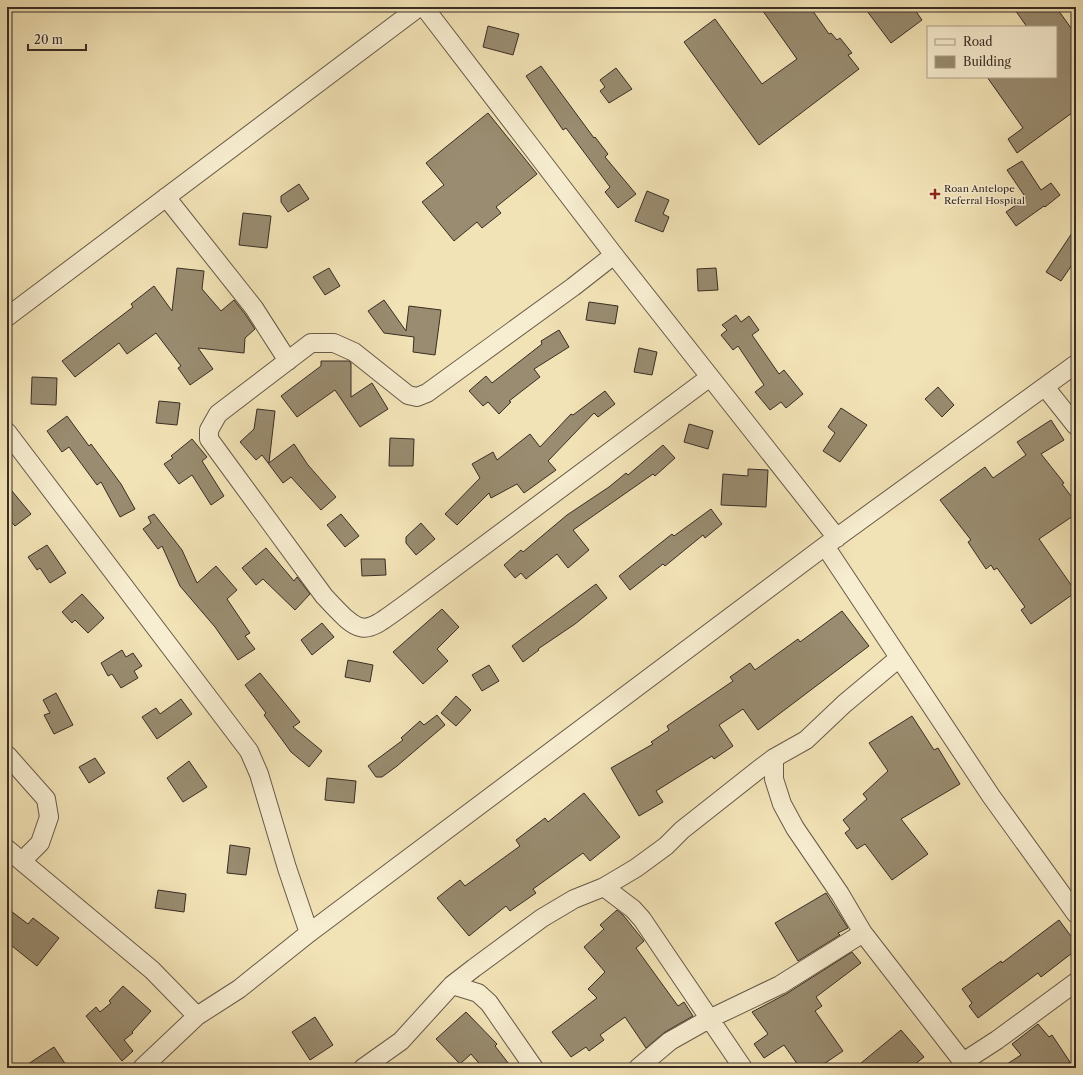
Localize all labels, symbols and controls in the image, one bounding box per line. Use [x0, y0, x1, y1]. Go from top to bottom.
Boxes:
scale bar [28, 26, 86, 52]
legend [927, 26, 1057, 78]
text: 20 m [34, 32, 63, 47]
text: Road [963, 34, 993, 49]
text: Building [963, 54, 1011, 69]
place label: Roan Antelope Referral Hospital [944, 182, 1025, 207]
marker: Roan Antelope Referral Hospital [929, 188, 941, 200]

